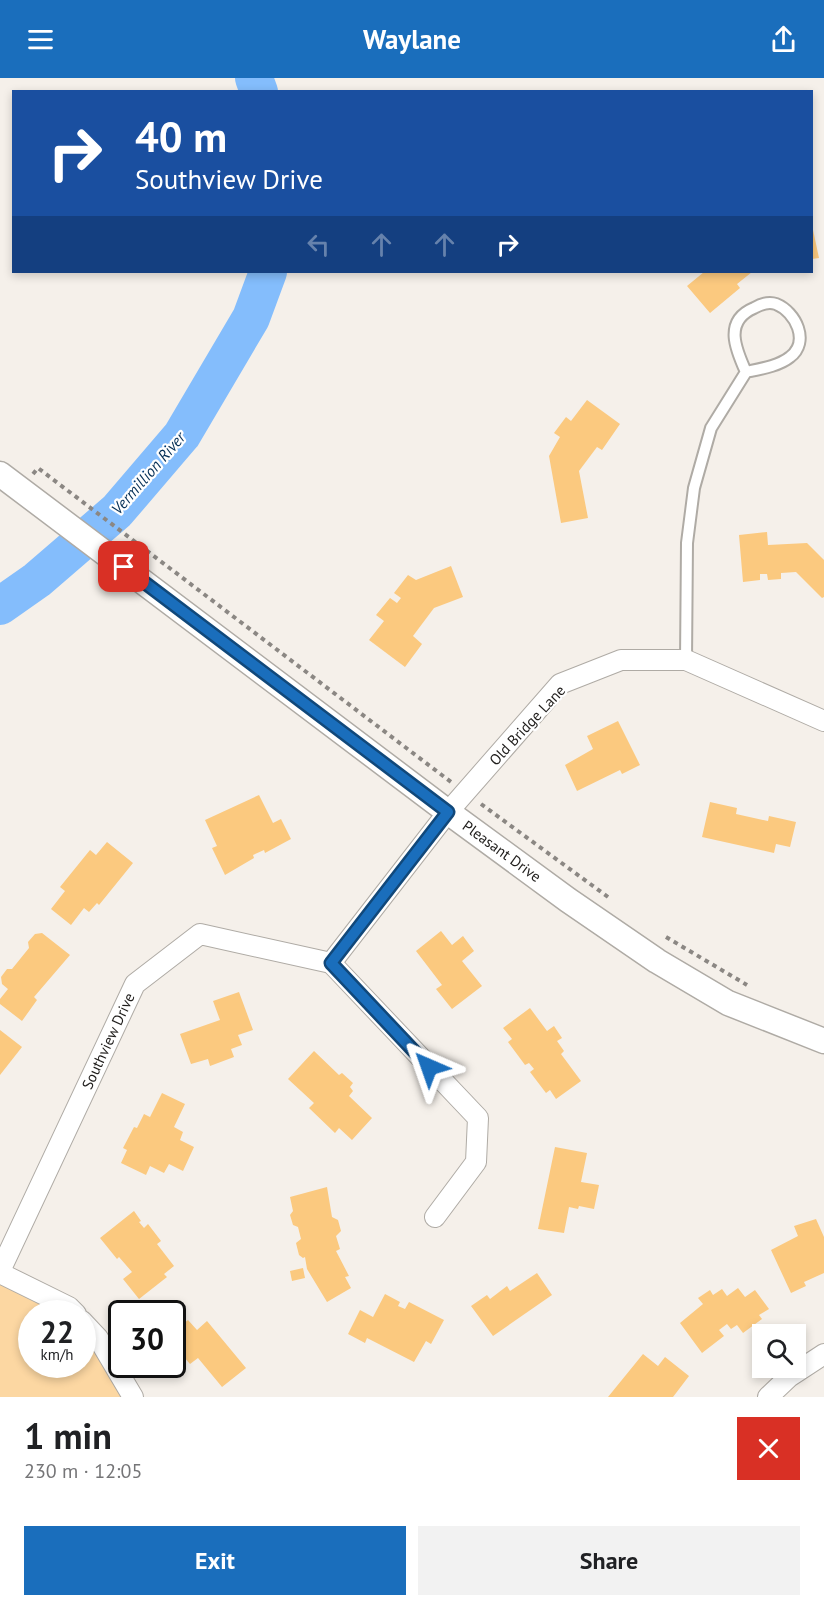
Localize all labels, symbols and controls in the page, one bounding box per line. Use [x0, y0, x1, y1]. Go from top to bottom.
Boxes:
text: Waylane [363, 22, 461, 56]
icon: menu [24, 23, 57, 56]
icon: share [767, 23, 800, 56]
text: 40 m [135, 109, 227, 164]
icon: right [36, 114, 114, 192]
text: Southview Drive [135, 162, 323, 196]
icon: left [302, 228, 335, 261]
icon: ahead [365, 228, 398, 261]
icon: ahead [428, 228, 461, 261]
icon: right [491, 228, 524, 261]
water label: Vermillion River [107, 426, 190, 518]
pin [98, 541, 149, 592]
icon: arrive [107, 550, 140, 583]
street label: Old Bridge Lane [485, 681, 569, 769]
street label: Pleasant Drive [459, 816, 545, 886]
street label: Southview Drive [77, 990, 139, 1092]
position arrow [397, 1035, 461, 1099]
speed limit sign: 30 [108, 1300, 186, 1378]
text: 22 [40, 1312, 74, 1351]
map controls [752, 1324, 806, 1378]
button: search [752, 1324, 806, 1378]
text: km/h [41, 1345, 73, 1364]
text: 1 min [24, 1412, 112, 1459]
button: close [737, 1417, 800, 1480]
text: 230 m · 12:05 [24, 1458, 142, 1484]
button: Exit [24, 1526, 406, 1595]
button: Share [418, 1526, 800, 1595]

